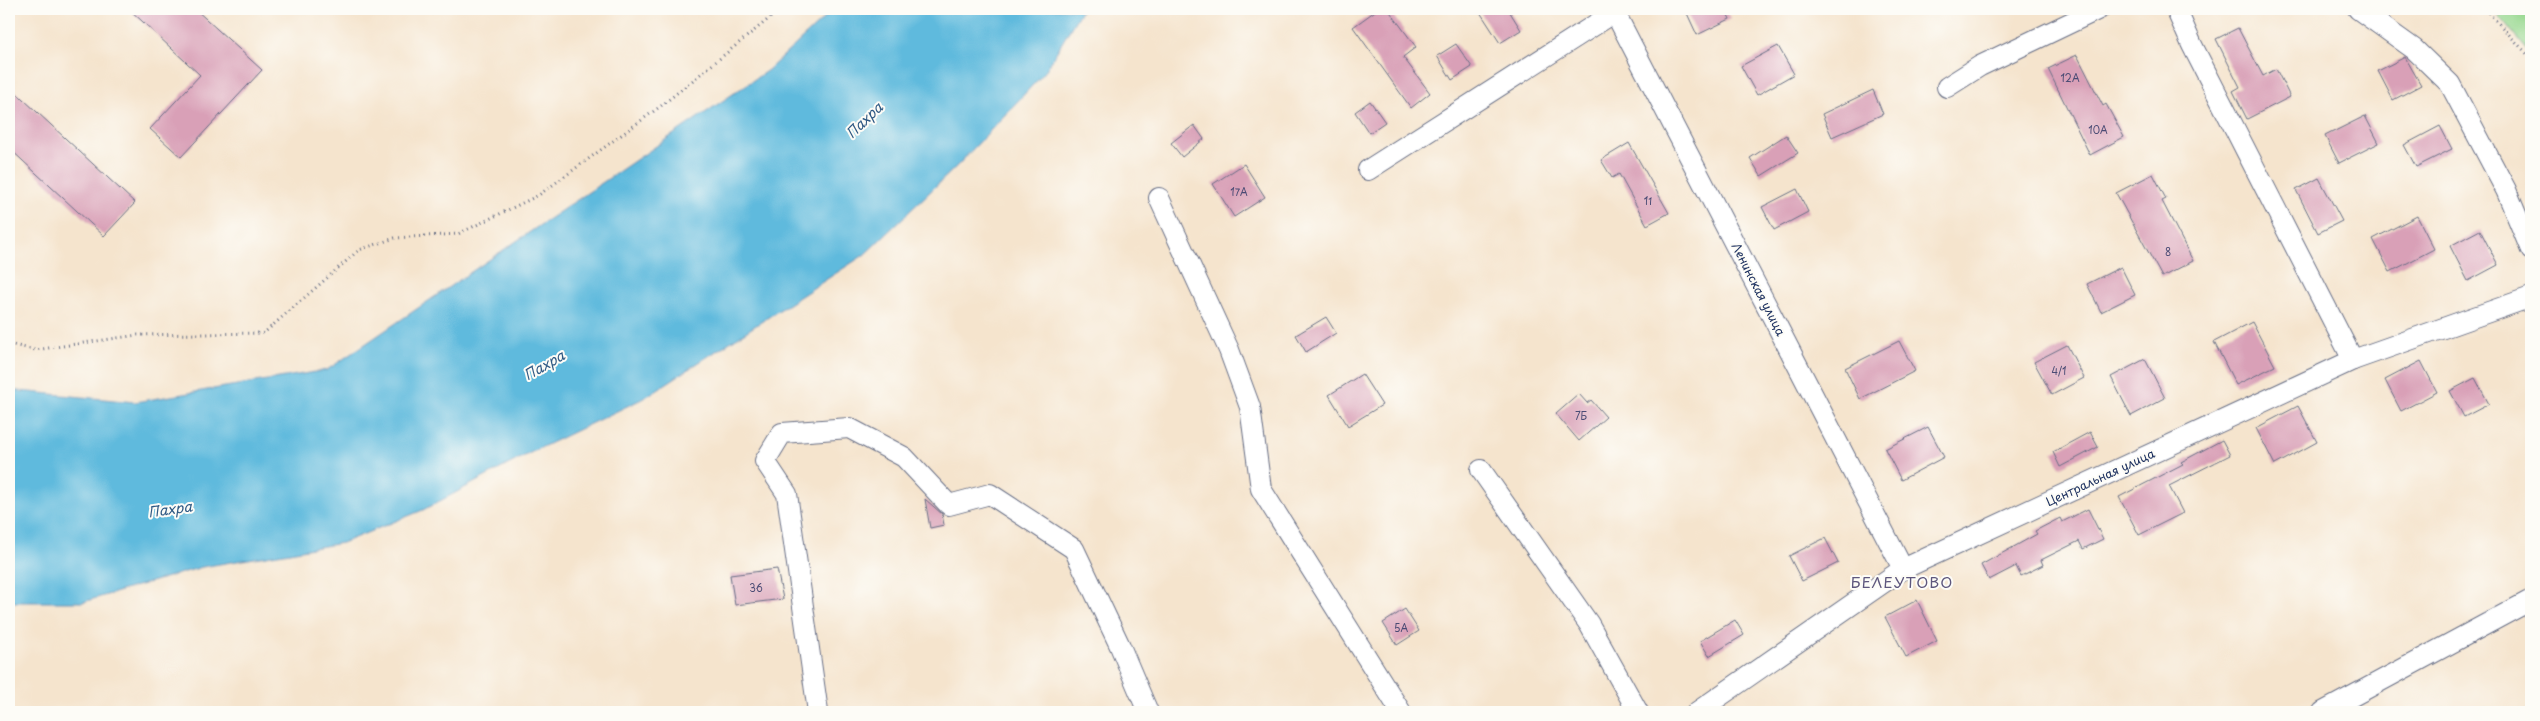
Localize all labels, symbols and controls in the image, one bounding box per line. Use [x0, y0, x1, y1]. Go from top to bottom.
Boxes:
house number: 12А [2060, 70, 2080, 85]
water label: Пахра [841, 96, 888, 143]
house number: 10А [2088, 122, 2108, 137]
house number: 17А [1230, 184, 1248, 199]
house number: 11 [1644, 193, 1652, 208]
street label: Ленинская улица [1728, 239, 1790, 339]
house number: 8 [2165, 244, 2171, 259]
water label: Пахра [520, 344, 569, 385]
house number: 4/1 [2051, 363, 2067, 378]
house number: 7Б [1575, 408, 1588, 423]
street label: Центральная улица [2043, 444, 2158, 510]
water label: Пахра [147, 495, 195, 522]
district label: БЕЛЕУТОВО [1851, 570, 1953, 593]
house number: 36 [749, 580, 763, 595]
house number: 5А [1394, 620, 1408, 635]

